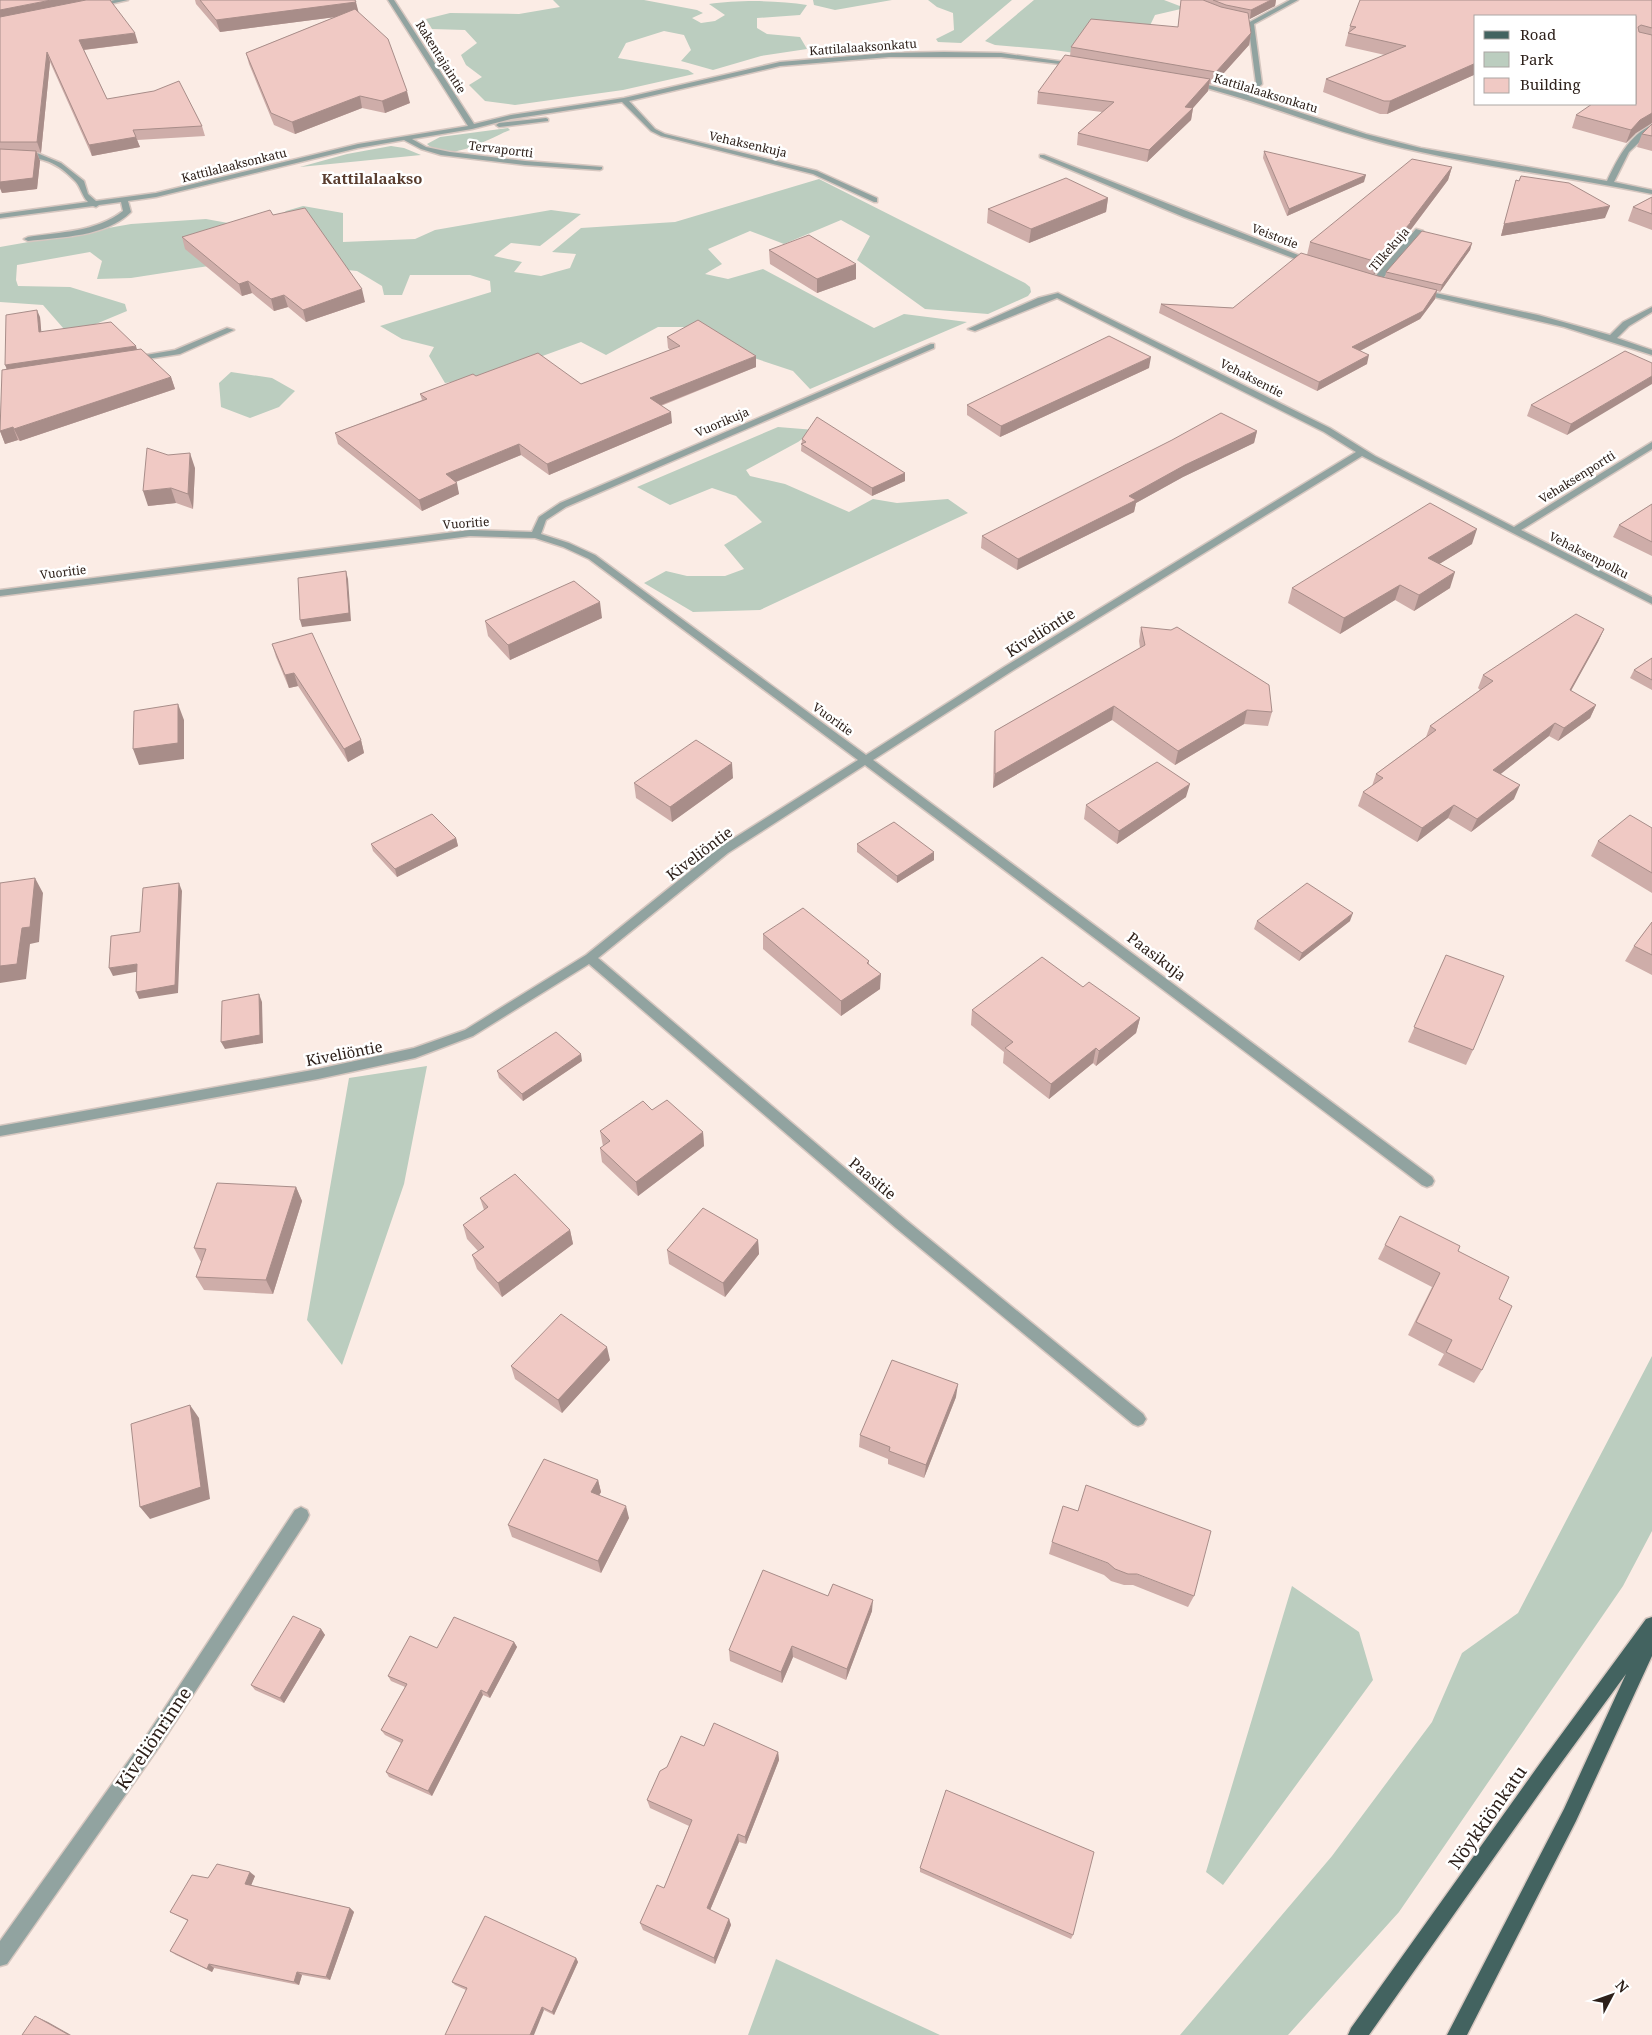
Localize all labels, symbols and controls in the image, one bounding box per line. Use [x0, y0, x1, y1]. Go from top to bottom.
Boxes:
legend [1474, 15, 1637, 105]
street label: Rakentajaintie [412, 17, 470, 97]
text: Road [1520, 24, 1556, 44]
street label: Kattilalaaksonkatu [809, 35, 918, 59]
text: Park [1520, 49, 1554, 69]
street label: Kattilalaaksonkatu [1212, 69, 1320, 117]
text: Building [1520, 74, 1581, 94]
street label: Vehaksenkuja [707, 127, 789, 161]
street label: Tervaportti [468, 137, 534, 161]
street label: Kattilalaaksonkatu [180, 144, 289, 186]
district label: Kattilalaakso [322, 168, 422, 188]
street label: Veistotie [1249, 219, 1301, 253]
street label: Tilkekuja [1365, 223, 1413, 275]
street label: Vehaksentie [1217, 355, 1287, 401]
street label: Vuorikuja [692, 403, 752, 441]
street label: Vehaksenportti [1536, 447, 1619, 507]
street label: Vuoritie [442, 513, 490, 533]
street label: Vehaksenpolku [1546, 528, 1632, 583]
street label: Vuoritie [39, 561, 87, 583]
street label: Kiveliöntie [1002, 603, 1078, 661]
street label: Vuoritie [809, 698, 857, 740]
street label: Kiveliöntie [662, 822, 736, 884]
street label: Paasikuja [1124, 927, 1190, 985]
street label: Kiveliöntie [304, 1036, 384, 1070]
street label: Paasitie [845, 1152, 901, 1204]
street label: Kiveliönrinne [110, 1682, 196, 1794]
street label: Nöykkiönkatu [1442, 1760, 1532, 1874]
north arrow [1587, 1970, 1637, 2020]
text: N [1611, 1976, 1633, 1997]

